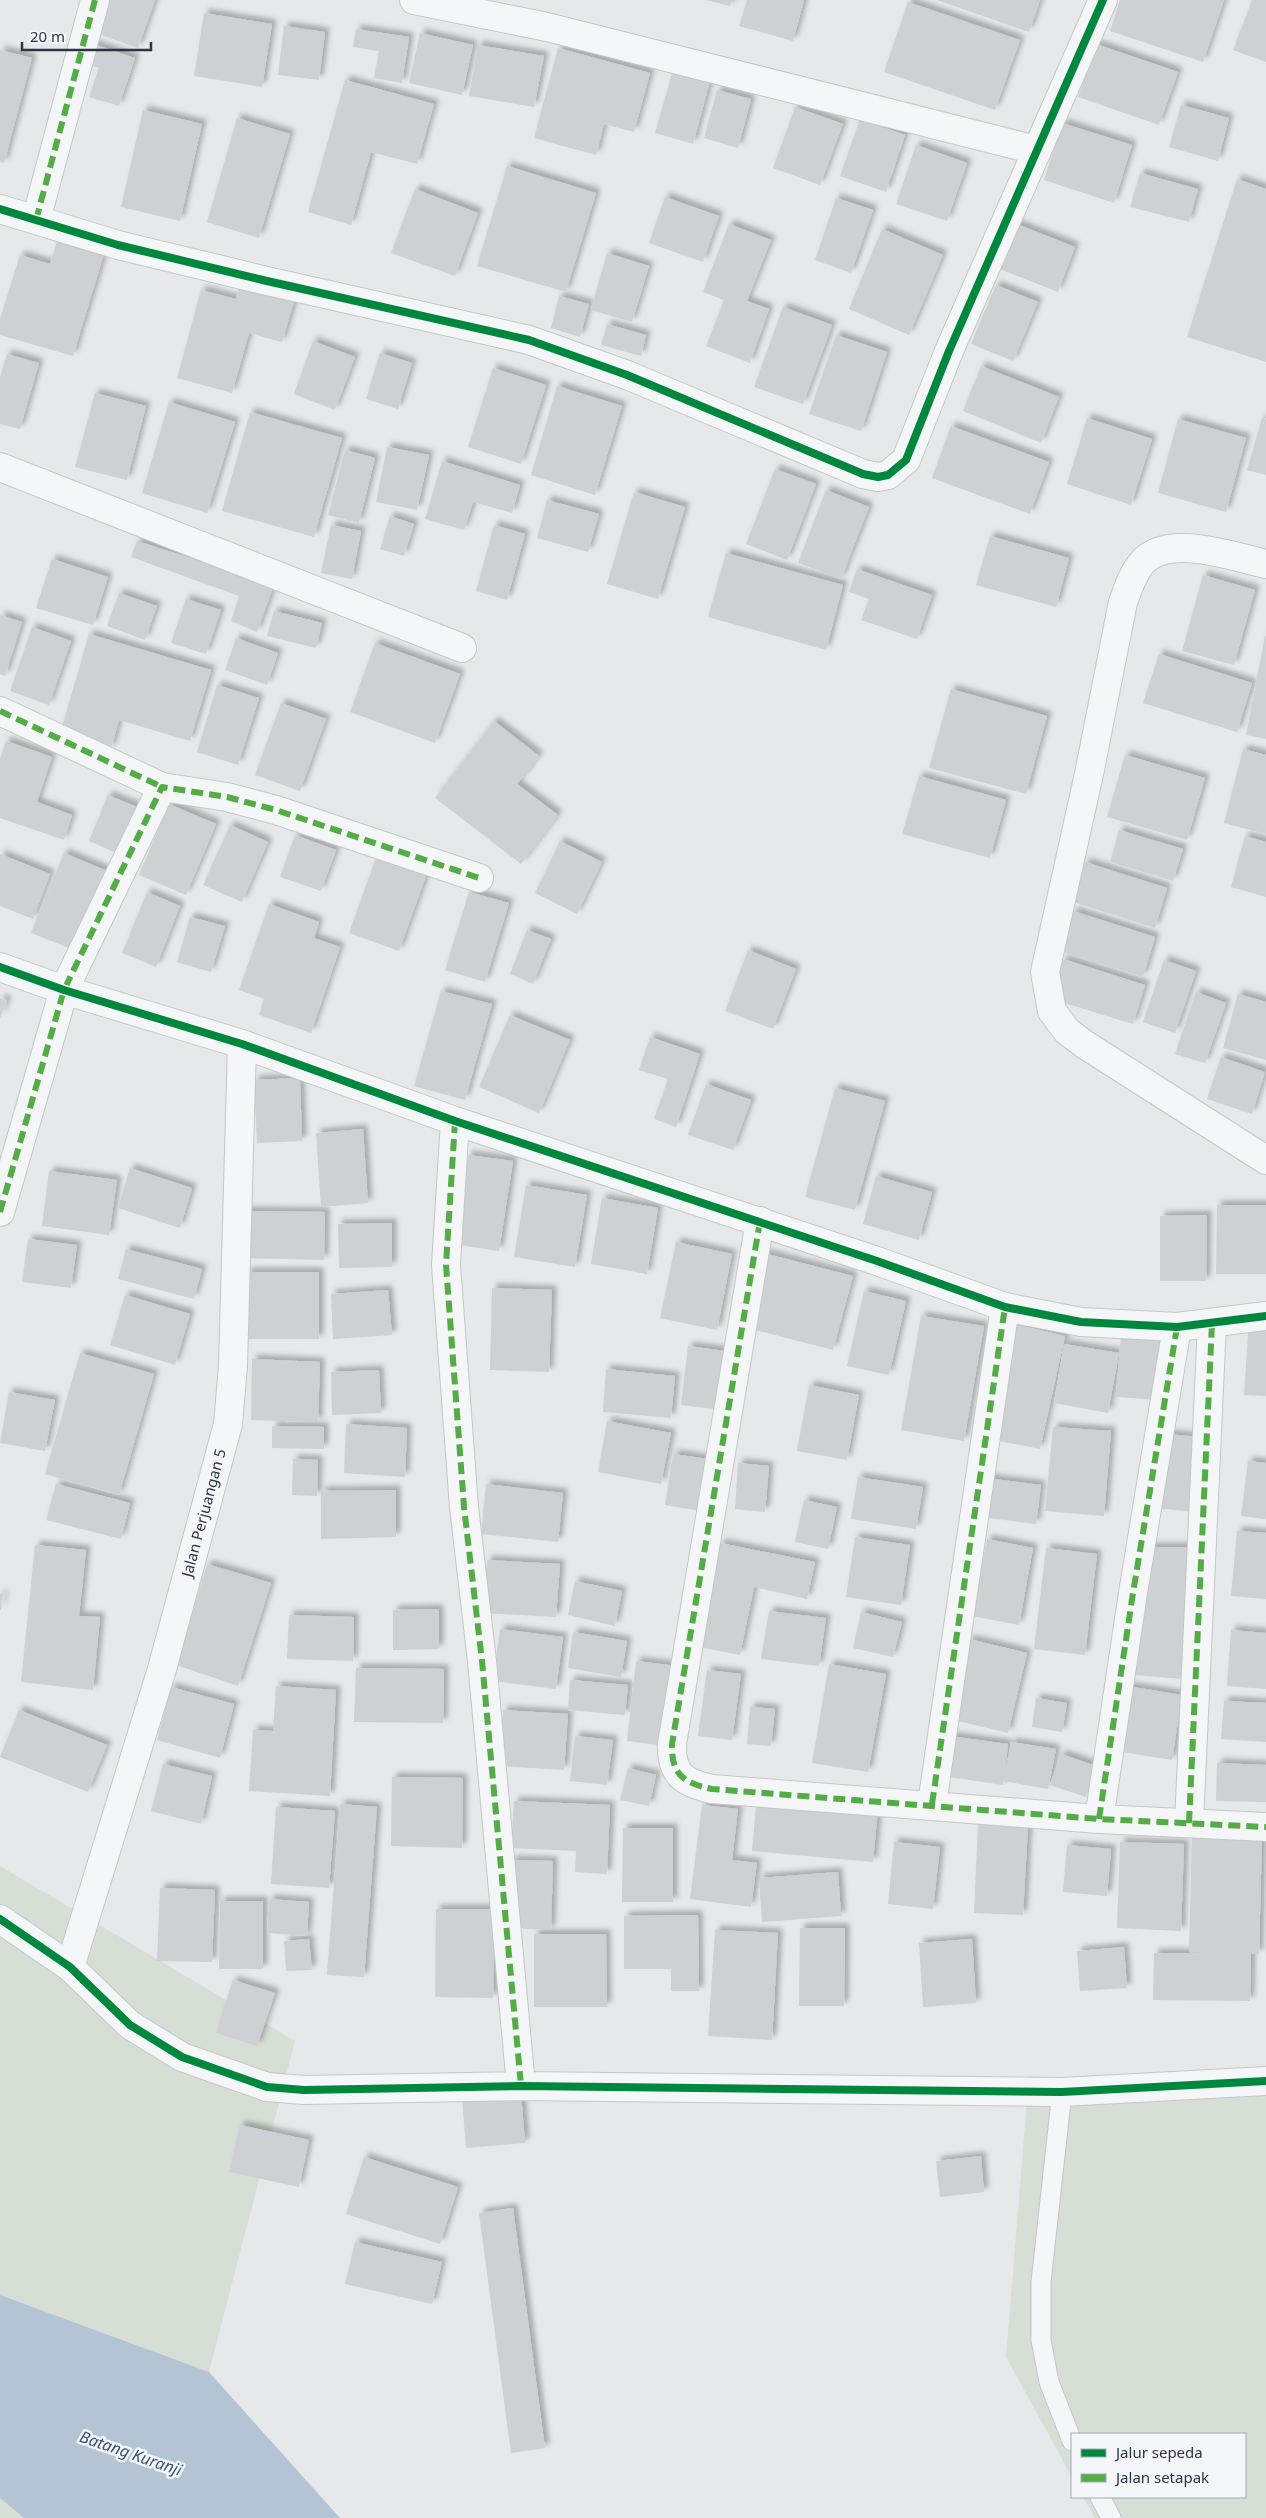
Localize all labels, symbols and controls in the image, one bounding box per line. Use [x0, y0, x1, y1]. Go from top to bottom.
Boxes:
scale bar [22, 20, 151, 52]
text: 20 m [30, 26, 65, 46]
street label: Jalan Perjuangan 5 [176, 1446, 230, 1581]
water label: Batang Kuranji [77, 2425, 186, 2481]
legend [1071, 2433, 1246, 2498]
text: Jalur sepeda [1114, 2442, 1203, 2462]
text: Jalan setapak [1114, 2467, 1209, 2487]

